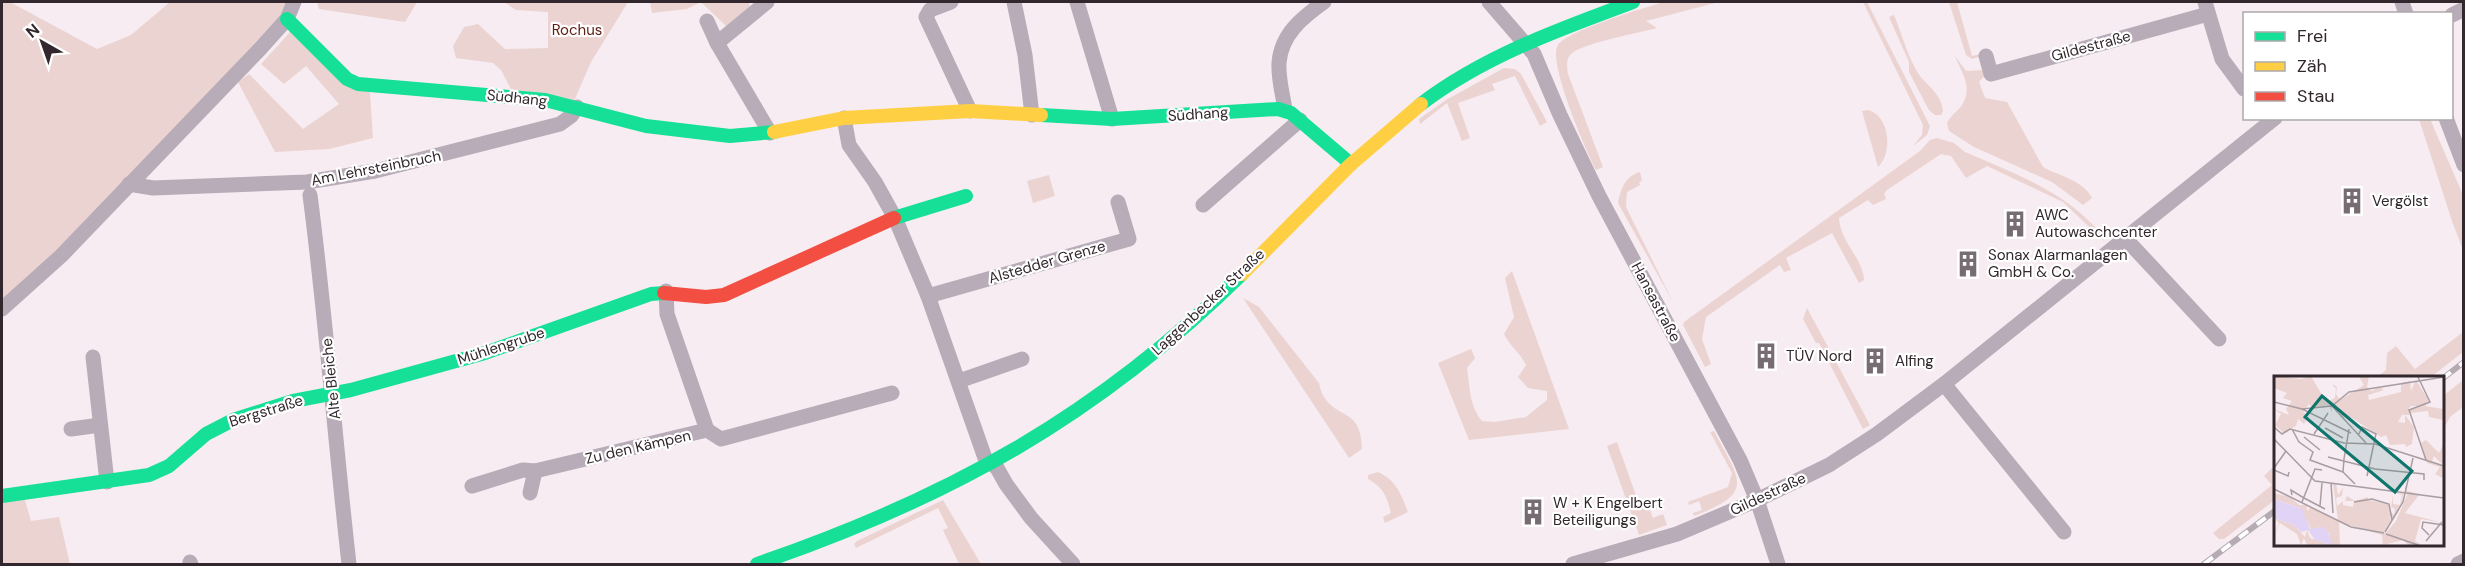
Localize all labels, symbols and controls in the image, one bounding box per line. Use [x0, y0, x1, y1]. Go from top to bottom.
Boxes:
north arrow [12, 12, 72, 72]
legend [2243, 12, 2453, 120]
text: N [21, 19, 44, 43]
park label: Rochus [552, 20, 602, 40]
text: Frei [2297, 24, 2328, 48]
street label: Gildestraße [2049, 26, 2133, 66]
text: Zäh [2297, 54, 2327, 78]
text: Stau [2297, 84, 2335, 108]
street label: Südhang [486, 85, 548, 111]
street label: Südhang [1167, 102, 1229, 126]
street label: Am Lehrsteinbruch [309, 146, 443, 190]
building icon: Vergölst [2337, 186, 2367, 216]
place label: Vergölst [2372, 191, 2428, 211]
place label: AWC Autowaschcenter [2035, 205, 2158, 242]
building icon: AWC Autowaschcenter [2000, 209, 2030, 239]
street label: Alstedder Grenze [986, 236, 1108, 288]
street label: Laggenbecker Straße [1147, 244, 1269, 360]
place label: Sonax Alarmanlagen GmbH & Co. [1988, 245, 2128, 282]
building icon: Sonax Alarmanlagen GmbH & Co. [1953, 249, 1983, 279]
street label: Hansastraße [1627, 259, 1685, 345]
street label: Mühlengrube [455, 322, 547, 370]
street label: Alte Bleiche [317, 337, 345, 421]
building icon: TÜV Nord [1751, 341, 1781, 371]
place label: TÜV Nord [1786, 346, 1852, 366]
building icon: Alfing [1860, 346, 1890, 376]
place label: Alfing [1895, 351, 1934, 371]
inset map [2274, 376, 2444, 545]
street label: Bergstraße [227, 390, 305, 432]
street label: Zu den Kämpen [583, 425, 693, 469]
street label: Gildestraße [1727, 468, 1809, 520]
place label: W + K Engelbert Beteiligungs [1553, 493, 1663, 530]
building icon: W + K Engelbert Beteiligungs [1518, 497, 1548, 527]

